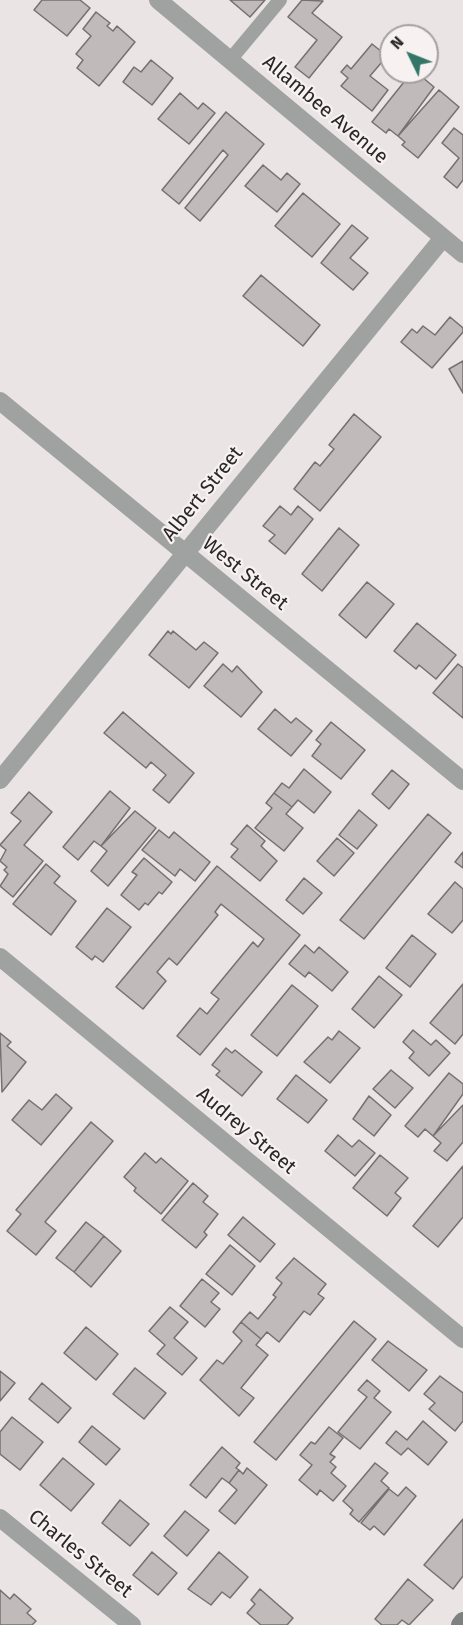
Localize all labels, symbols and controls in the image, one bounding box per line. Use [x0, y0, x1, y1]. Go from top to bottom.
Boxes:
north arrow [379, 24, 439, 84]
text: N [386, 32, 407, 53]
street label: Allambee Avenue [257, 51, 393, 169]
street label: Albert Street [158, 442, 248, 546]
street label: West Street [197, 532, 293, 616]
street label: Audrey Street [191, 1082, 301, 1180]
street label: Charles Street [23, 1505, 137, 1603]

